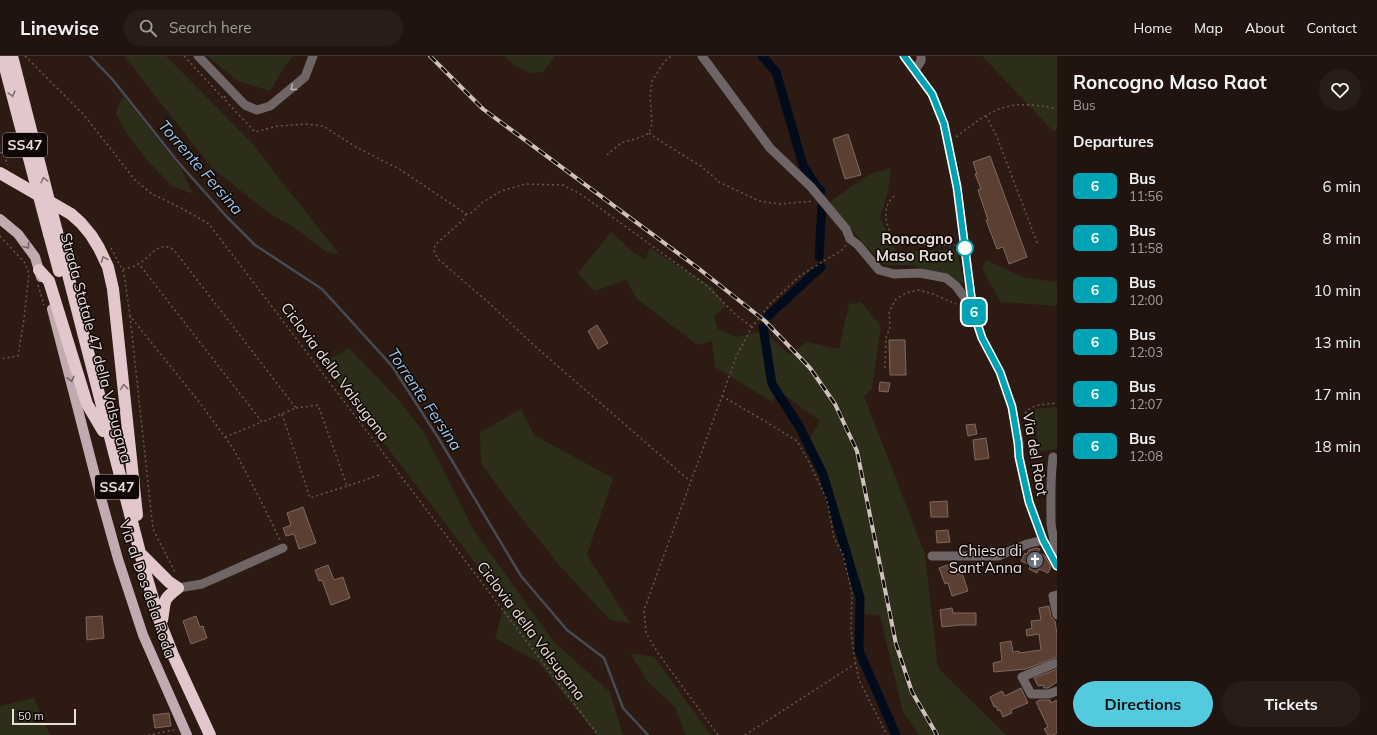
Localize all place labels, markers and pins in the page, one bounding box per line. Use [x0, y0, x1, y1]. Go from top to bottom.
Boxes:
place label: Roncogno Maso Raot [876, 229, 953, 265]
marker: Roncogno Maso Raot [956, 239, 974, 257]
place label: Chiesa di Sant'Anna [949, 541, 1022, 577]
church icon: Chiesa di Sant'Anna [1025, 550, 1045, 570]

